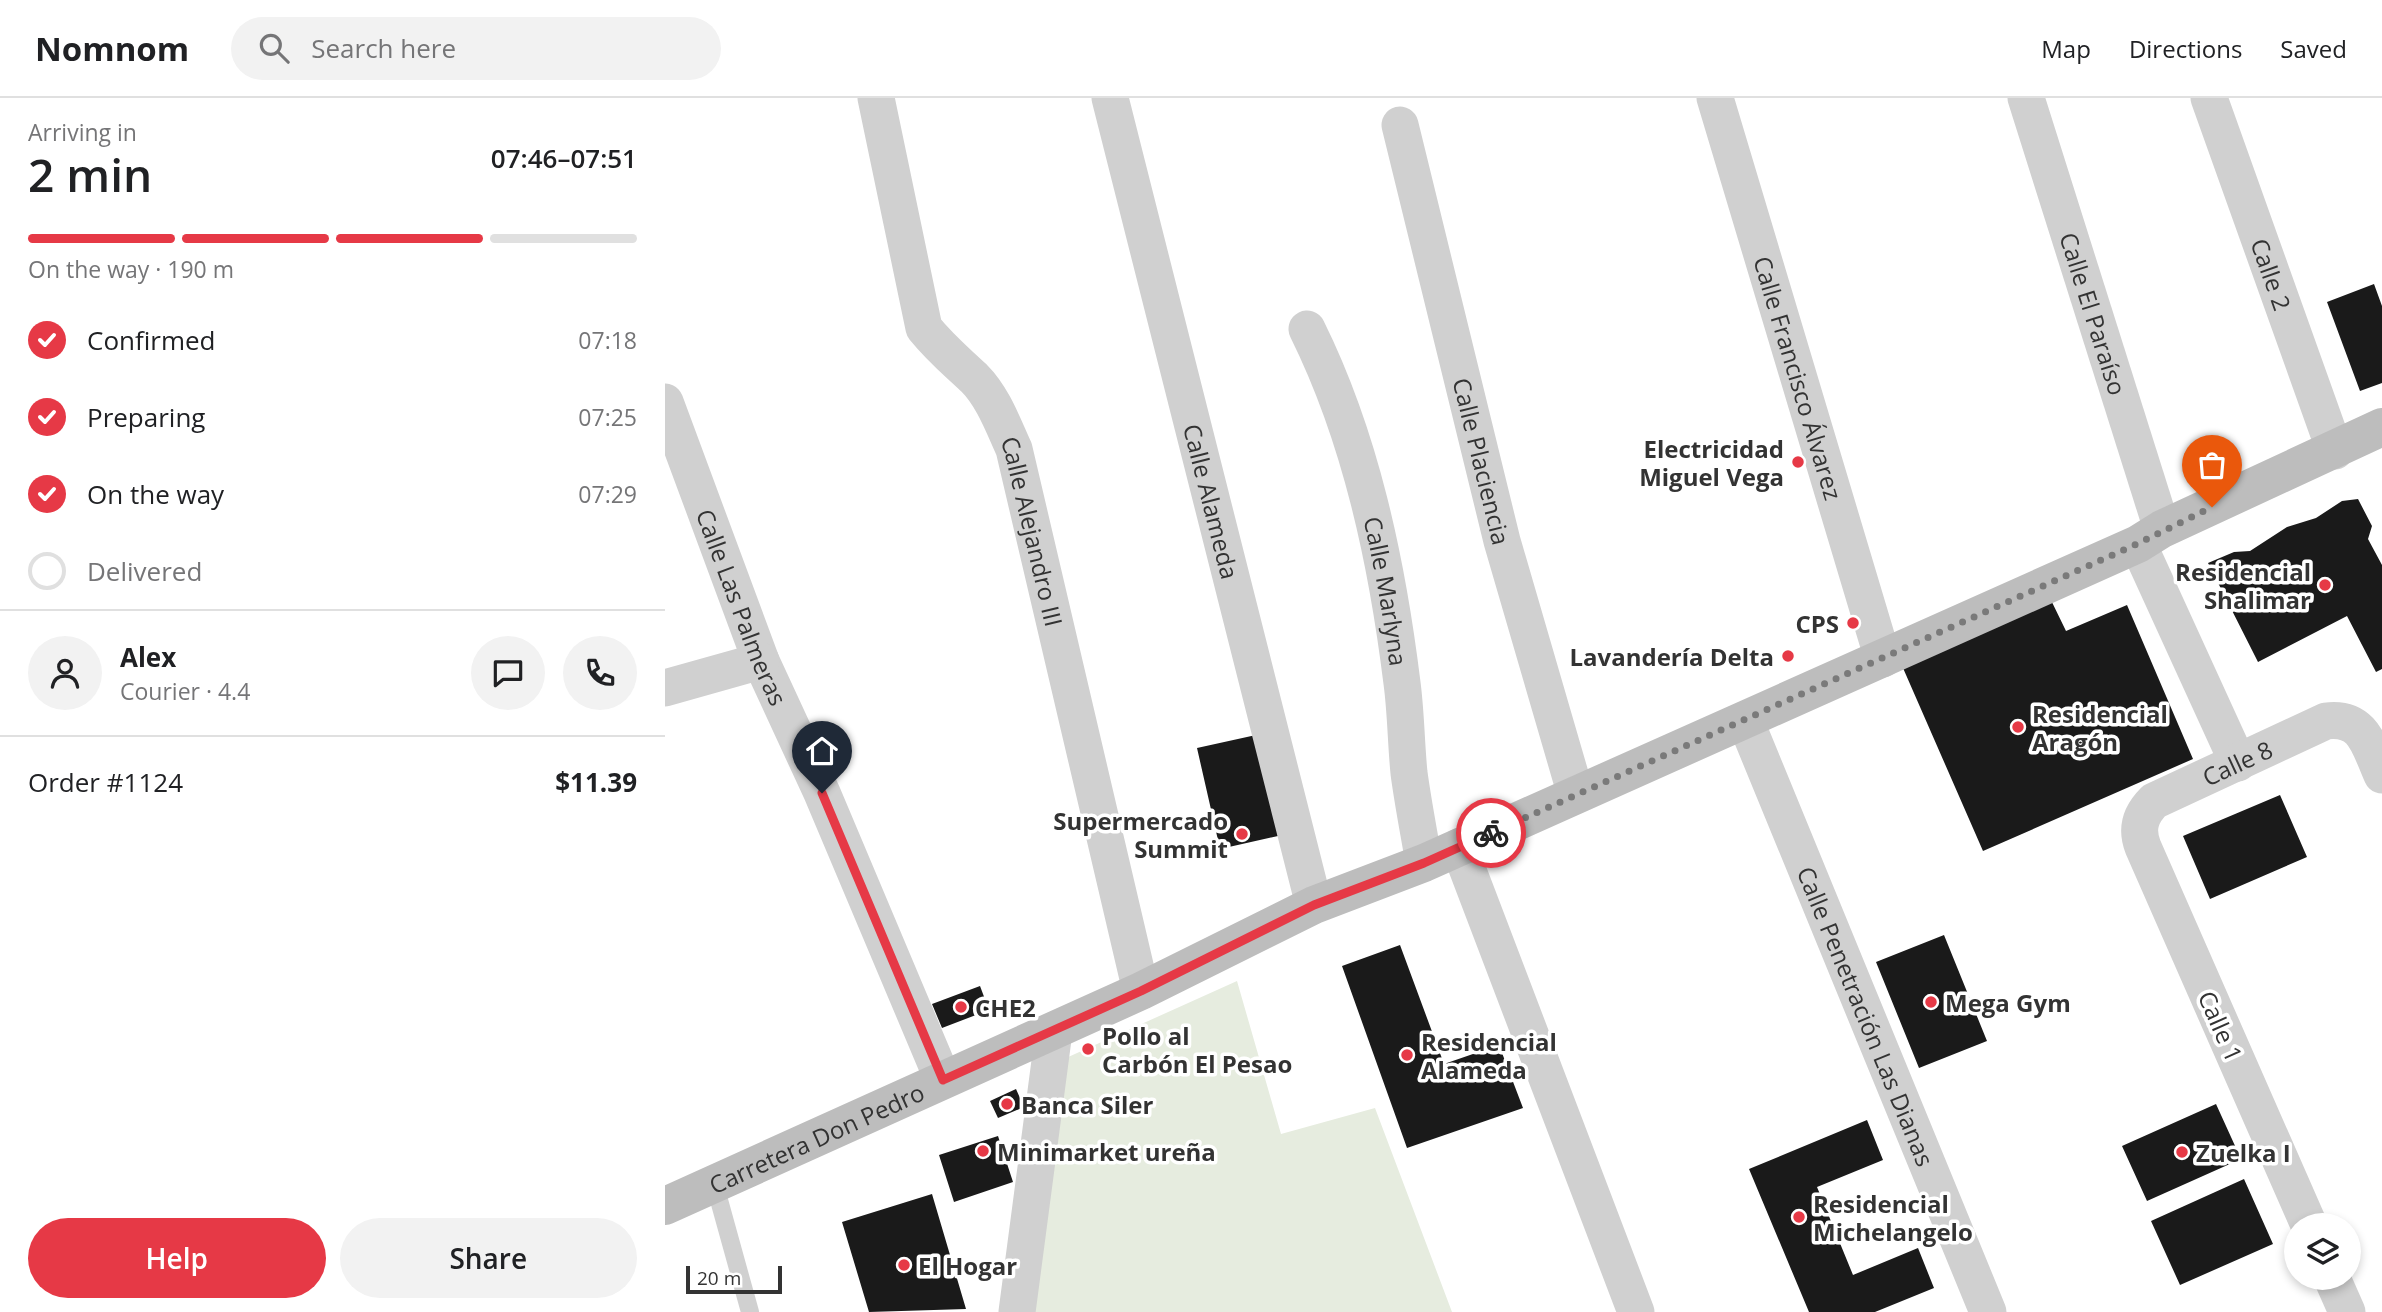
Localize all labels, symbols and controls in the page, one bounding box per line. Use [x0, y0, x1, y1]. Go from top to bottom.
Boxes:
search box [231, 17, 721, 80]
text: Nomnom [35, 26, 189, 71]
icon: search [255, 29, 293, 67]
text: Search here [311, 30, 456, 66]
text: Map [2041, 32, 2091, 65]
text: Directions [2129, 32, 2242, 65]
text: Saved [2280, 32, 2347, 65]
text: Arriving in [28, 116, 137, 148]
text: 07:46–07:51 [491, 140, 637, 176]
text: 2 min [28, 143, 152, 205]
street label: Calle El Paraíso [2053, 228, 2135, 399]
street label: Calle 2 [2244, 234, 2300, 315]
street label: Calle Francisco Álvarez [1747, 252, 1851, 504]
text: On the way · 190 m [28, 253, 234, 285]
icon: check [28, 321, 66, 359]
text: Confirmed [87, 322, 215, 358]
text: 07:18 [578, 324, 637, 356]
street label: Calle Placiencia [1446, 374, 1519, 548]
icon: check [28, 398, 66, 436]
text: Preparing [87, 399, 205, 435]
text: 07:25 [578, 401, 637, 433]
street label: Calle Alameda [1177, 420, 1247, 582]
street label: Calle Alejandro III [994, 431, 1071, 630]
place label: Electricidad Miguel Vega [1639, 432, 1784, 493]
pin [2182, 435, 2242, 507]
icon: bag [2193, 446, 2231, 484]
marker: Electricidad Miguel Vega [1790, 454, 1806, 470]
icon: check [28, 475, 66, 513]
text: On the way [87, 476, 224, 512]
text: 07:29 [578, 478, 637, 510]
street label: Calle Las Palmeras [689, 504, 796, 710]
street label: Calle Marlyna [1357, 513, 1416, 668]
text: Delivered [87, 553, 202, 589]
place label: Residencial Shalimar [2175, 555, 2311, 616]
marker: Residencial Shalimar [2317, 577, 2333, 593]
place label: CPS [1795, 607, 1839, 640]
marker: CPS [1845, 615, 1861, 631]
button: person [28, 636, 102, 710]
button: chat [471, 636, 545, 710]
button: phone [563, 636, 637, 710]
text: Alex [120, 639, 176, 675]
place label: Lavandería Delta [1570, 640, 1774, 673]
marker: Lavandería Delta [1780, 648, 1796, 664]
text: Courier · 4.4 [120, 675, 250, 707]
place label: Residencial Aragón [2032, 697, 2168, 758]
marker: Residencial Aragón [2010, 719, 2026, 735]
pin [792, 721, 852, 793]
icon: home [803, 732, 841, 770]
street label: Calle 8 [2196, 732, 2278, 793]
text: Order #1124 [28, 764, 183, 800]
text: $11.39 [555, 764, 637, 800]
courier [1456, 798, 1526, 868]
place label: Supermercado Summit [1053, 804, 1228, 865]
icon: bike [1472, 814, 1510, 852]
marker: Supermercado Summit [1234, 826, 1250, 842]
street label: Calle Penetración Las Dianas [1790, 861, 1943, 1171]
street label: Calle 1 [2191, 985, 2251, 1067]
place label: Mega Gym [1945, 986, 2071, 1019]
place label: CHE2 [975, 991, 1036, 1024]
marker: Mega Gym [1923, 994, 1939, 1010]
marker: CHE2 [953, 999, 969, 1015]
place label: Pollo al Carbón El Pesao [1102, 1019, 1292, 1080]
place label: Residencial Alameda [1421, 1025, 1557, 1086]
marker: Pollo al Carbón El Pesao [1080, 1041, 1096, 1057]
marker: Residencial Alameda [1399, 1047, 1415, 1063]
street label: Carretera Don Pedro [703, 1075, 929, 1201]
place label: Banca Siler [1021, 1088, 1154, 1121]
marker: Banca Siler [999, 1096, 1015, 1112]
place label: Minimarket ureña [997, 1135, 1216, 1168]
place label: Zuelka I [2196, 1136, 2291, 1169]
marker: Minimarket ureña [975, 1143, 991, 1159]
marker: Zuelka I [2174, 1144, 2190, 1160]
place label: Residencial Michelangelo [1813, 1187, 1973, 1248]
marker: Residencial Michelangelo [1791, 1209, 1807, 1225]
map controls [2284, 1213, 2361, 1290]
button: layers [2284, 1213, 2361, 1290]
button: Help [28, 1218, 326, 1298]
button: Share [340, 1218, 637, 1298]
place label: El Hogar [918, 1249, 1017, 1282]
marker: El Hogar [896, 1257, 912, 1273]
scale bar [686, 1263, 782, 1295]
text: 20 m [697, 1265, 741, 1291]

